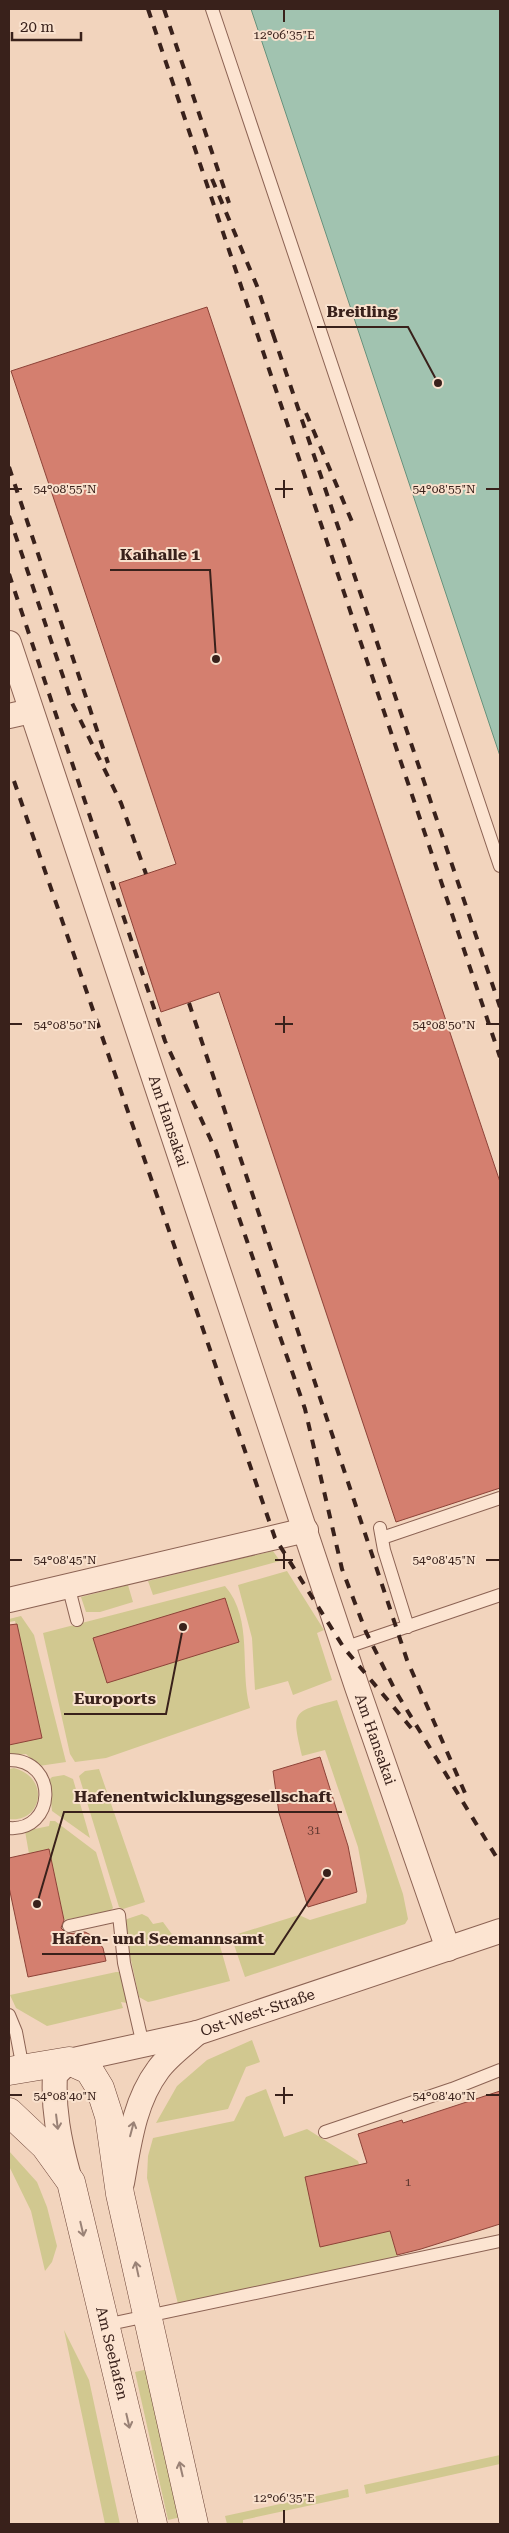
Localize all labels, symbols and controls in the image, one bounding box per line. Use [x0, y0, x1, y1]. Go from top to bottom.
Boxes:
scale bar [12, 10, 81, 42]
text: 20 m [20, 18, 55, 36]
text: 12°06'35"E [253, 28, 315, 42]
callout: Breitling [317, 296, 408, 327]
text: Breitling [326, 302, 398, 321]
text: 54°08'55"N [33, 482, 97, 496]
text: 54°08'55"N [412, 482, 476, 496]
callout: Kaihalle 1 [110, 539, 210, 570]
text: Kaihalle 1 [120, 545, 200, 564]
text: 54°08'50"N [33, 1018, 97, 1032]
text: 54°08'50"N [412, 1018, 476, 1032]
street label: Am Hansakai [145, 1073, 192, 1169]
text: 54°08'45"N [33, 1553, 97, 1567]
text: 54°08'45"N [412, 1553, 476, 1567]
callout: Euroports [64, 1683, 166, 1714]
text: Euroports [74, 1689, 156, 1708]
street label: Am Hansakai [351, 1691, 399, 1788]
callout: Hafenentwicklungsgesellschaft [64, 1781, 342, 1812]
text: Hafenentwicklungsgesellschaft [74, 1787, 333, 1806]
house number: 31 [307, 1823, 321, 1837]
callout: Hafen- und Seemannsamt [42, 1923, 274, 1954]
text: Hafen- und Seemannsamt [52, 1929, 264, 1948]
street label: Ost-West-Straße [198, 1985, 317, 2040]
text: 54°08'40"N [33, 2089, 97, 2103]
text: 54°08'40"N [412, 2089, 476, 2103]
one-way arrow [52, 2113, 62, 2129]
one-way arrow [128, 2121, 138, 2137]
house number: 1 [405, 2175, 412, 2189]
one-way arrow [78, 2221, 87, 2237]
one-way arrow [132, 2261, 141, 2277]
street label: Am Seehafen [92, 2305, 132, 2402]
one-way arrow [124, 2413, 133, 2429]
one-way arrow [176, 2461, 186, 2477]
text: 12°06'35"E [253, 2491, 315, 2505]

